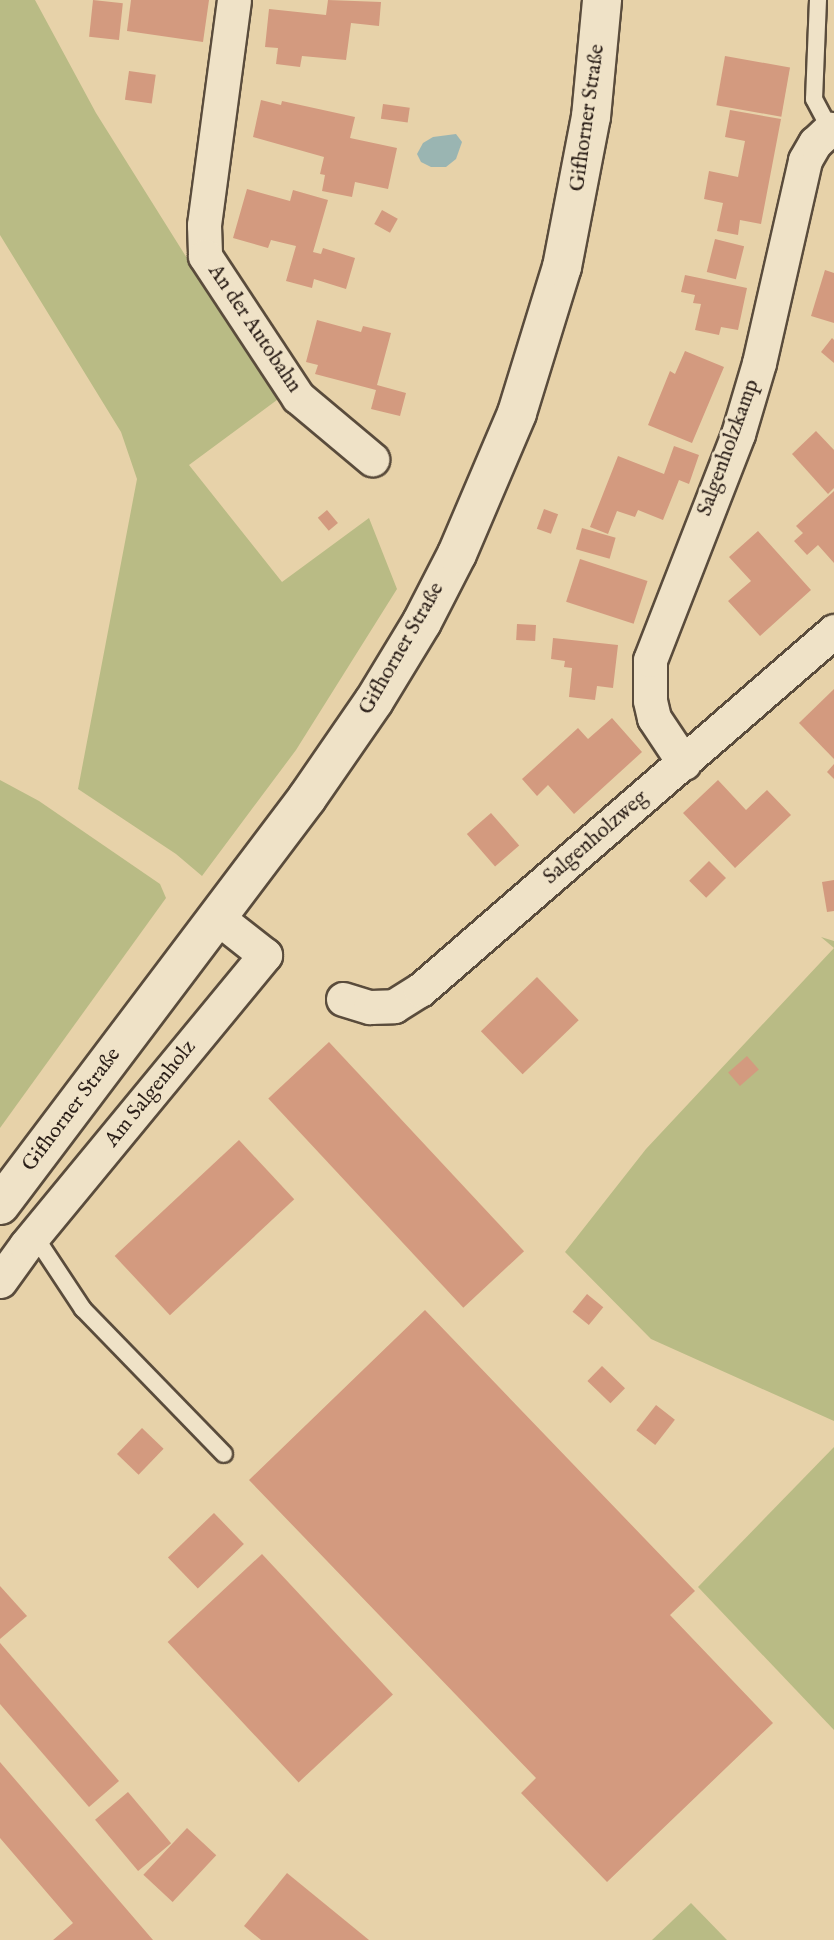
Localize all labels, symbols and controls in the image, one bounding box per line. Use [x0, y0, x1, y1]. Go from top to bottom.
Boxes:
street label: Gifhorner Straße [565, 43, 611, 193]
street label: An der Autobahn [202, 260, 306, 398]
street label: Salgenholzkamp [693, 376, 765, 520]
street label: Gifhorner Straße [354, 578, 450, 720]
street label: Salgenholzweg [539, 786, 653, 890]
street label: Am Salgenholz [100, 1035, 202, 1153]
street label: Gifhorner Straße [17, 1043, 127, 1177]

